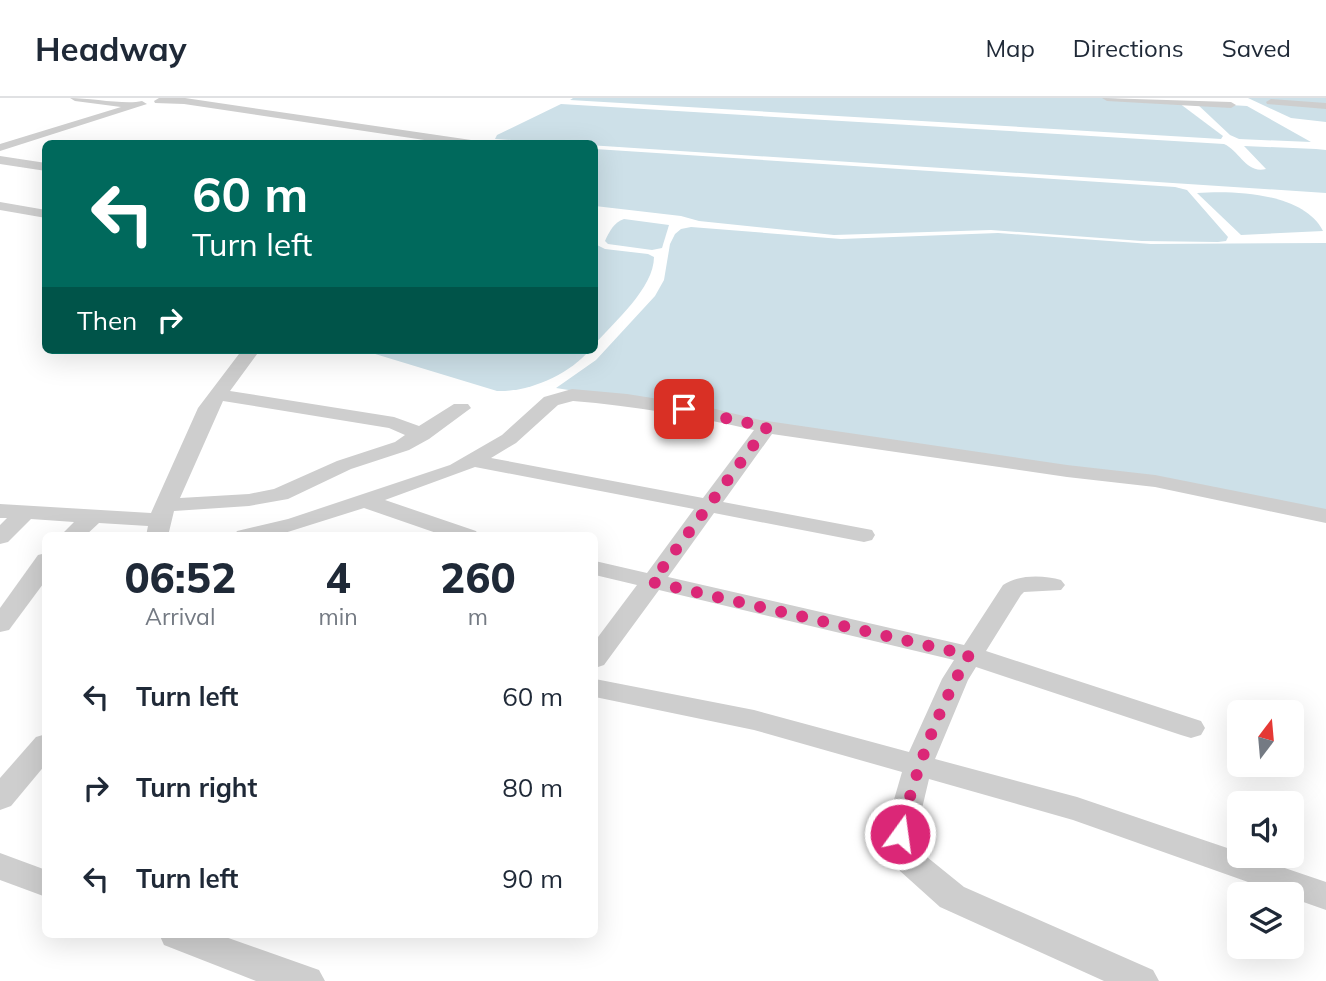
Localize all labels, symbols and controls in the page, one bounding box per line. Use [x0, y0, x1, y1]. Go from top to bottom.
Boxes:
text: Headway [35, 28, 187, 69]
text: Map [985, 33, 1035, 63]
text: Directions [1073, 33, 1184, 63]
text: Saved [1222, 33, 1291, 63]
text: 60 m [192, 163, 308, 224]
icon: left [77, 168, 168, 259]
text: Turn left [192, 224, 312, 264]
icon: right [151, 301, 189, 339]
text: Then [77, 304, 137, 337]
pin [654, 379, 714, 439]
icon: arrive [665, 390, 703, 428]
text: 06:52 [124, 551, 236, 604]
text: 4 [325, 551, 351, 604]
text: 260 [440, 551, 516, 604]
text: Arrival [145, 602, 215, 631]
text: min [318, 602, 358, 631]
text: m [468, 602, 488, 631]
icon: left [77, 678, 115, 716]
text: Turn left [136, 680, 238, 713]
text: 60 m [502, 680, 563, 713]
north arrow [1227, 700, 1304, 777]
map controls [1227, 700, 1304, 959]
icon: right [77, 769, 115, 807]
text: Turn right [136, 771, 257, 804]
text: 80 m [502, 771, 563, 804]
button: sound [1227, 791, 1304, 868]
position arrow [863, 797, 937, 871]
icon: left [77, 860, 115, 898]
text: Turn left [136, 862, 238, 895]
text: 90 m [502, 862, 563, 895]
button: layers [1227, 882, 1304, 959]

